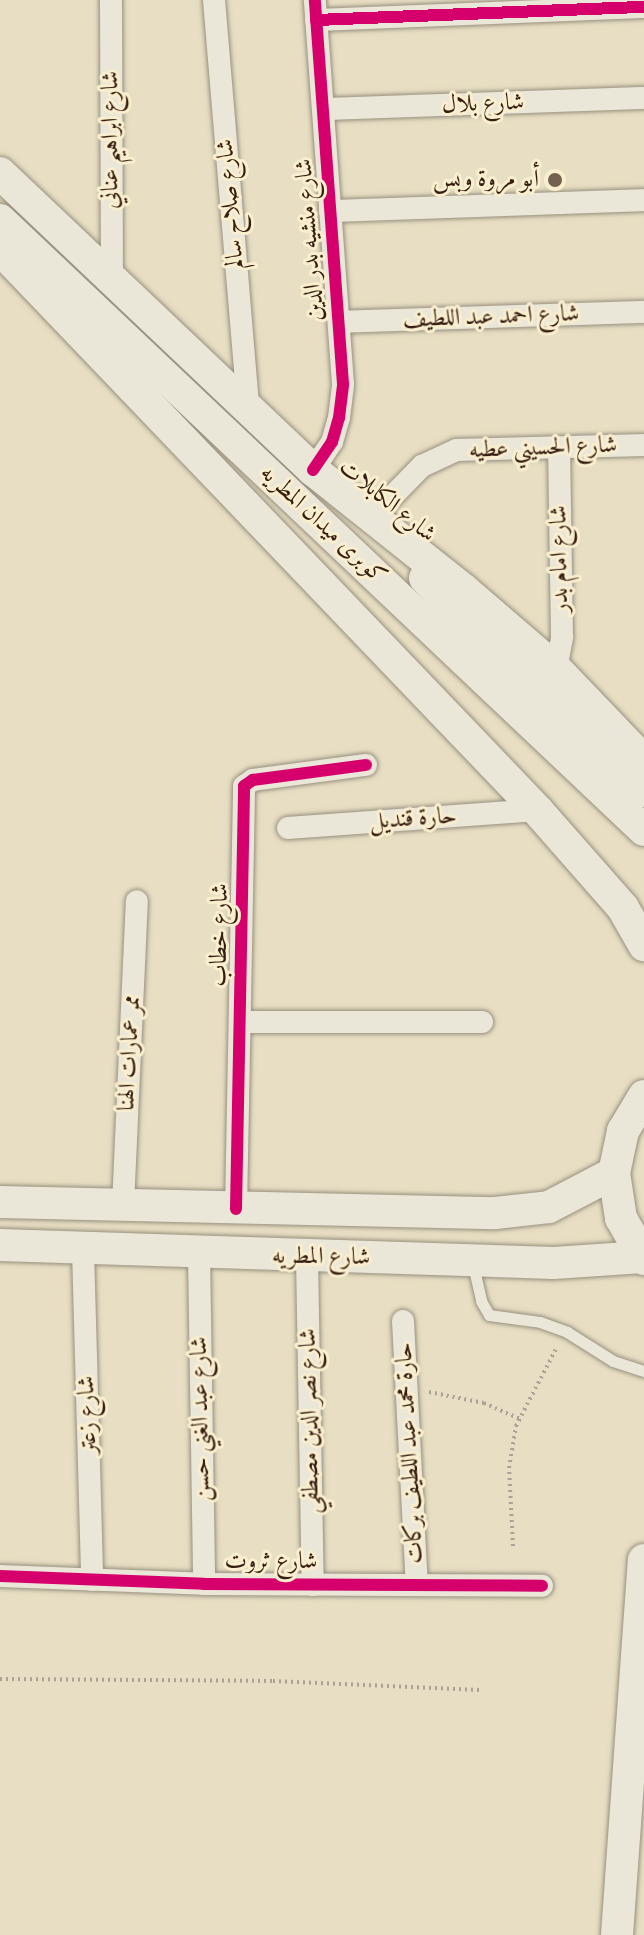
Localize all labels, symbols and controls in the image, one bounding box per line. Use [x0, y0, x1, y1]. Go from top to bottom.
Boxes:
street label: شارع ابراهيم عناني [97, 71, 125, 209]
street label: شارع بلال [441, 88, 525, 120]
street label: شارع صلاح سالم [211, 138, 251, 270]
street label: شارع منشيه بدر الدين [290, 158, 330, 322]
place label: أبو مروة وبس [433, 166, 539, 194]
marker: أبو مروة وبس [546, 171, 564, 189]
street label: شارع احمد عبد اللطيف [402, 300, 580, 334]
street label: شارع الحسيني عطيه [468, 431, 618, 465]
street label: شارع الكابلات [333, 453, 441, 549]
street label: كوبرى ميدان المطريه [254, 459, 392, 591]
street label: شارع امام بدر [545, 505, 575, 613]
street label: حارة قنديل [368, 802, 458, 836]
street label: شارع خطاب [205, 883, 235, 987]
street label: ممر عمارات الهنا [113, 994, 147, 1112]
street label: شارع المطريه [272, 1242, 370, 1272]
street label: شارع نصر الدين مصطفي [294, 1328, 326, 1514]
street label: شارع عبد الغني حسن [185, 1336, 217, 1502]
street label: حارة محمد عبد اللطيف بركات [390, 1341, 430, 1565]
street label: شارع زعتر [72, 1375, 104, 1455]
street label: شارع ثروت [225, 1548, 317, 1576]

